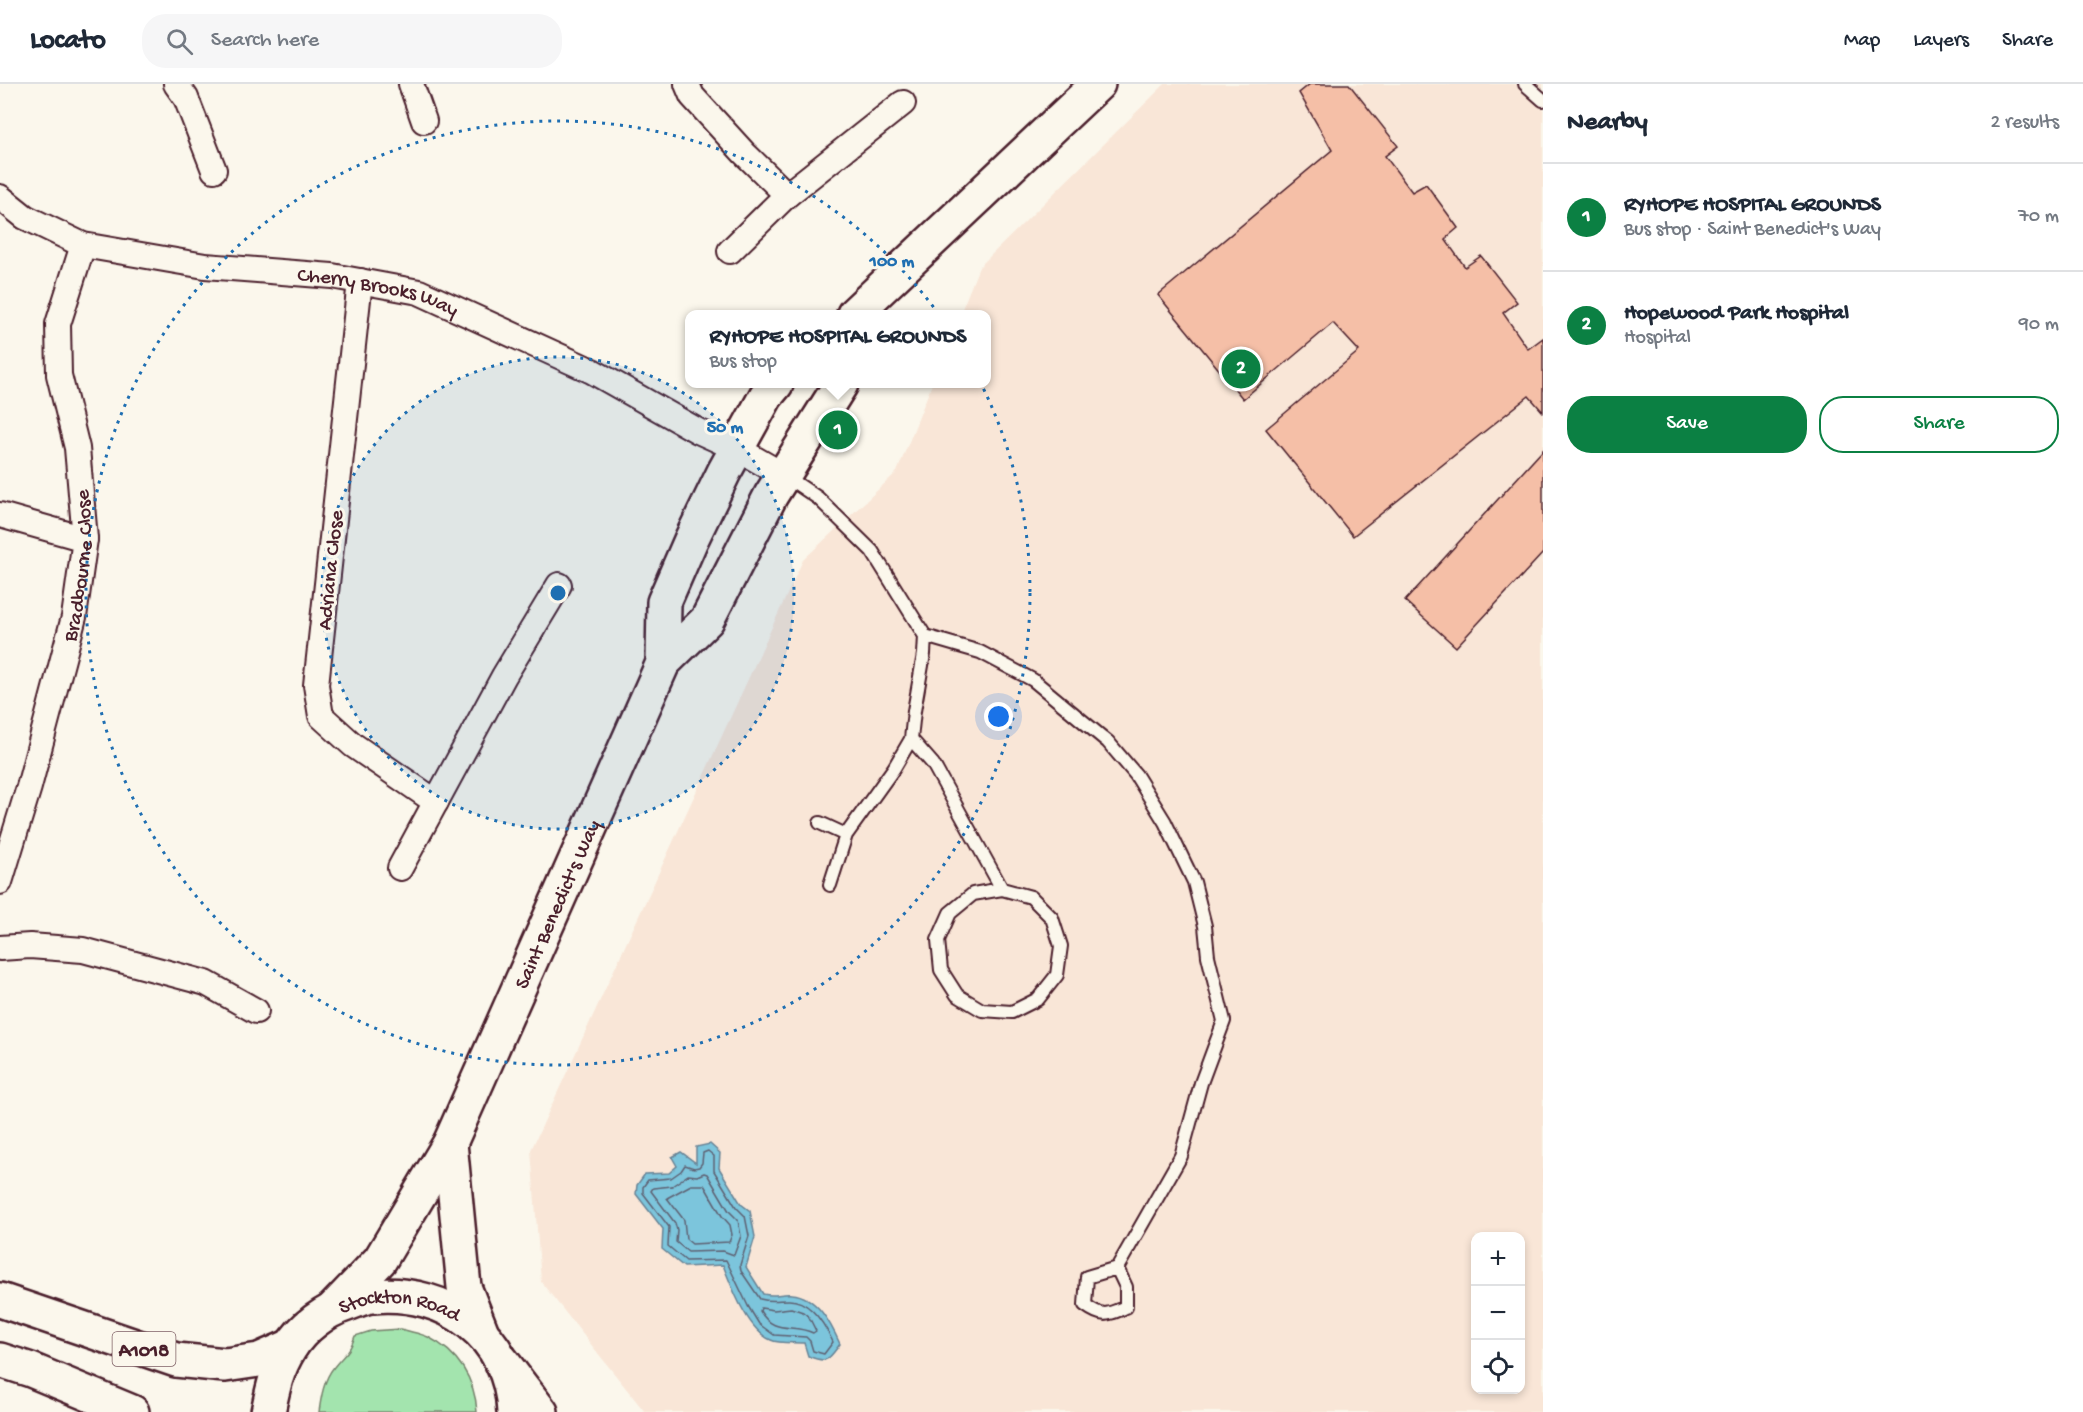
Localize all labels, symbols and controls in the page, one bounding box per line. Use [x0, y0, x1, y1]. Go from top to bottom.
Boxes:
search box [142, 14, 562, 68]
text: Locato [30, 25, 106, 58]
icon: search [163, 25, 196, 58]
text: Search here [211, 28, 319, 54]
text: Map [1844, 29, 1880, 54]
text: Layers [1913, 29, 1969, 54]
text: Share [2002, 29, 2053, 54]
text: Nearby [1567, 108, 1648, 139]
text: 2 results [1990, 112, 2059, 135]
text: RYHOPE HOSPITAL GROUNDS [1624, 193, 1881, 219]
text: 1 [1582, 206, 1591, 229]
text: 70 m [2018, 206, 2059, 229]
text: Bus stop · Saint Benedict's Way [1624, 219, 1881, 242]
text: 100 m [869, 252, 915, 273]
street label: Cherry Brooks Way [296, 264, 462, 324]
text: Hopewood Park Hospital [1624, 301, 1849, 327]
popup [685, 310, 991, 388]
text: 2 [1582, 314, 1591, 337]
text: 90 m [2019, 314, 2059, 337]
text: RYHOPE HOSPITAL GROUNDS [710, 325, 967, 351]
text: Hospital [1624, 327, 1691, 350]
pin: 2 [1222, 346, 1260, 392]
text: Bus stop [710, 351, 777, 374]
button: Save [1567, 396, 1807, 453]
button: Share [1819, 396, 2059, 453]
pin: 1 [818, 408, 858, 452]
text: 50 m [707, 418, 744, 439]
street label: Bradbourne Close [59, 487, 101, 646]
street label: Adriana Close [314, 508, 351, 632]
centre of rings [548, 583, 568, 603]
your location [984, 702, 1013, 731]
street label: Saint Benedict's Way [511, 817, 608, 994]
map controls [1471, 1232, 1525, 1394]
button: + [1471, 1232, 1525, 1286]
street label: Stockton Road [336, 1286, 466, 1330]
button: − [1471, 1286, 1525, 1340]
road number: A1018 [112, 1332, 176, 1366]
button: locate [1471, 1340, 1525, 1394]

